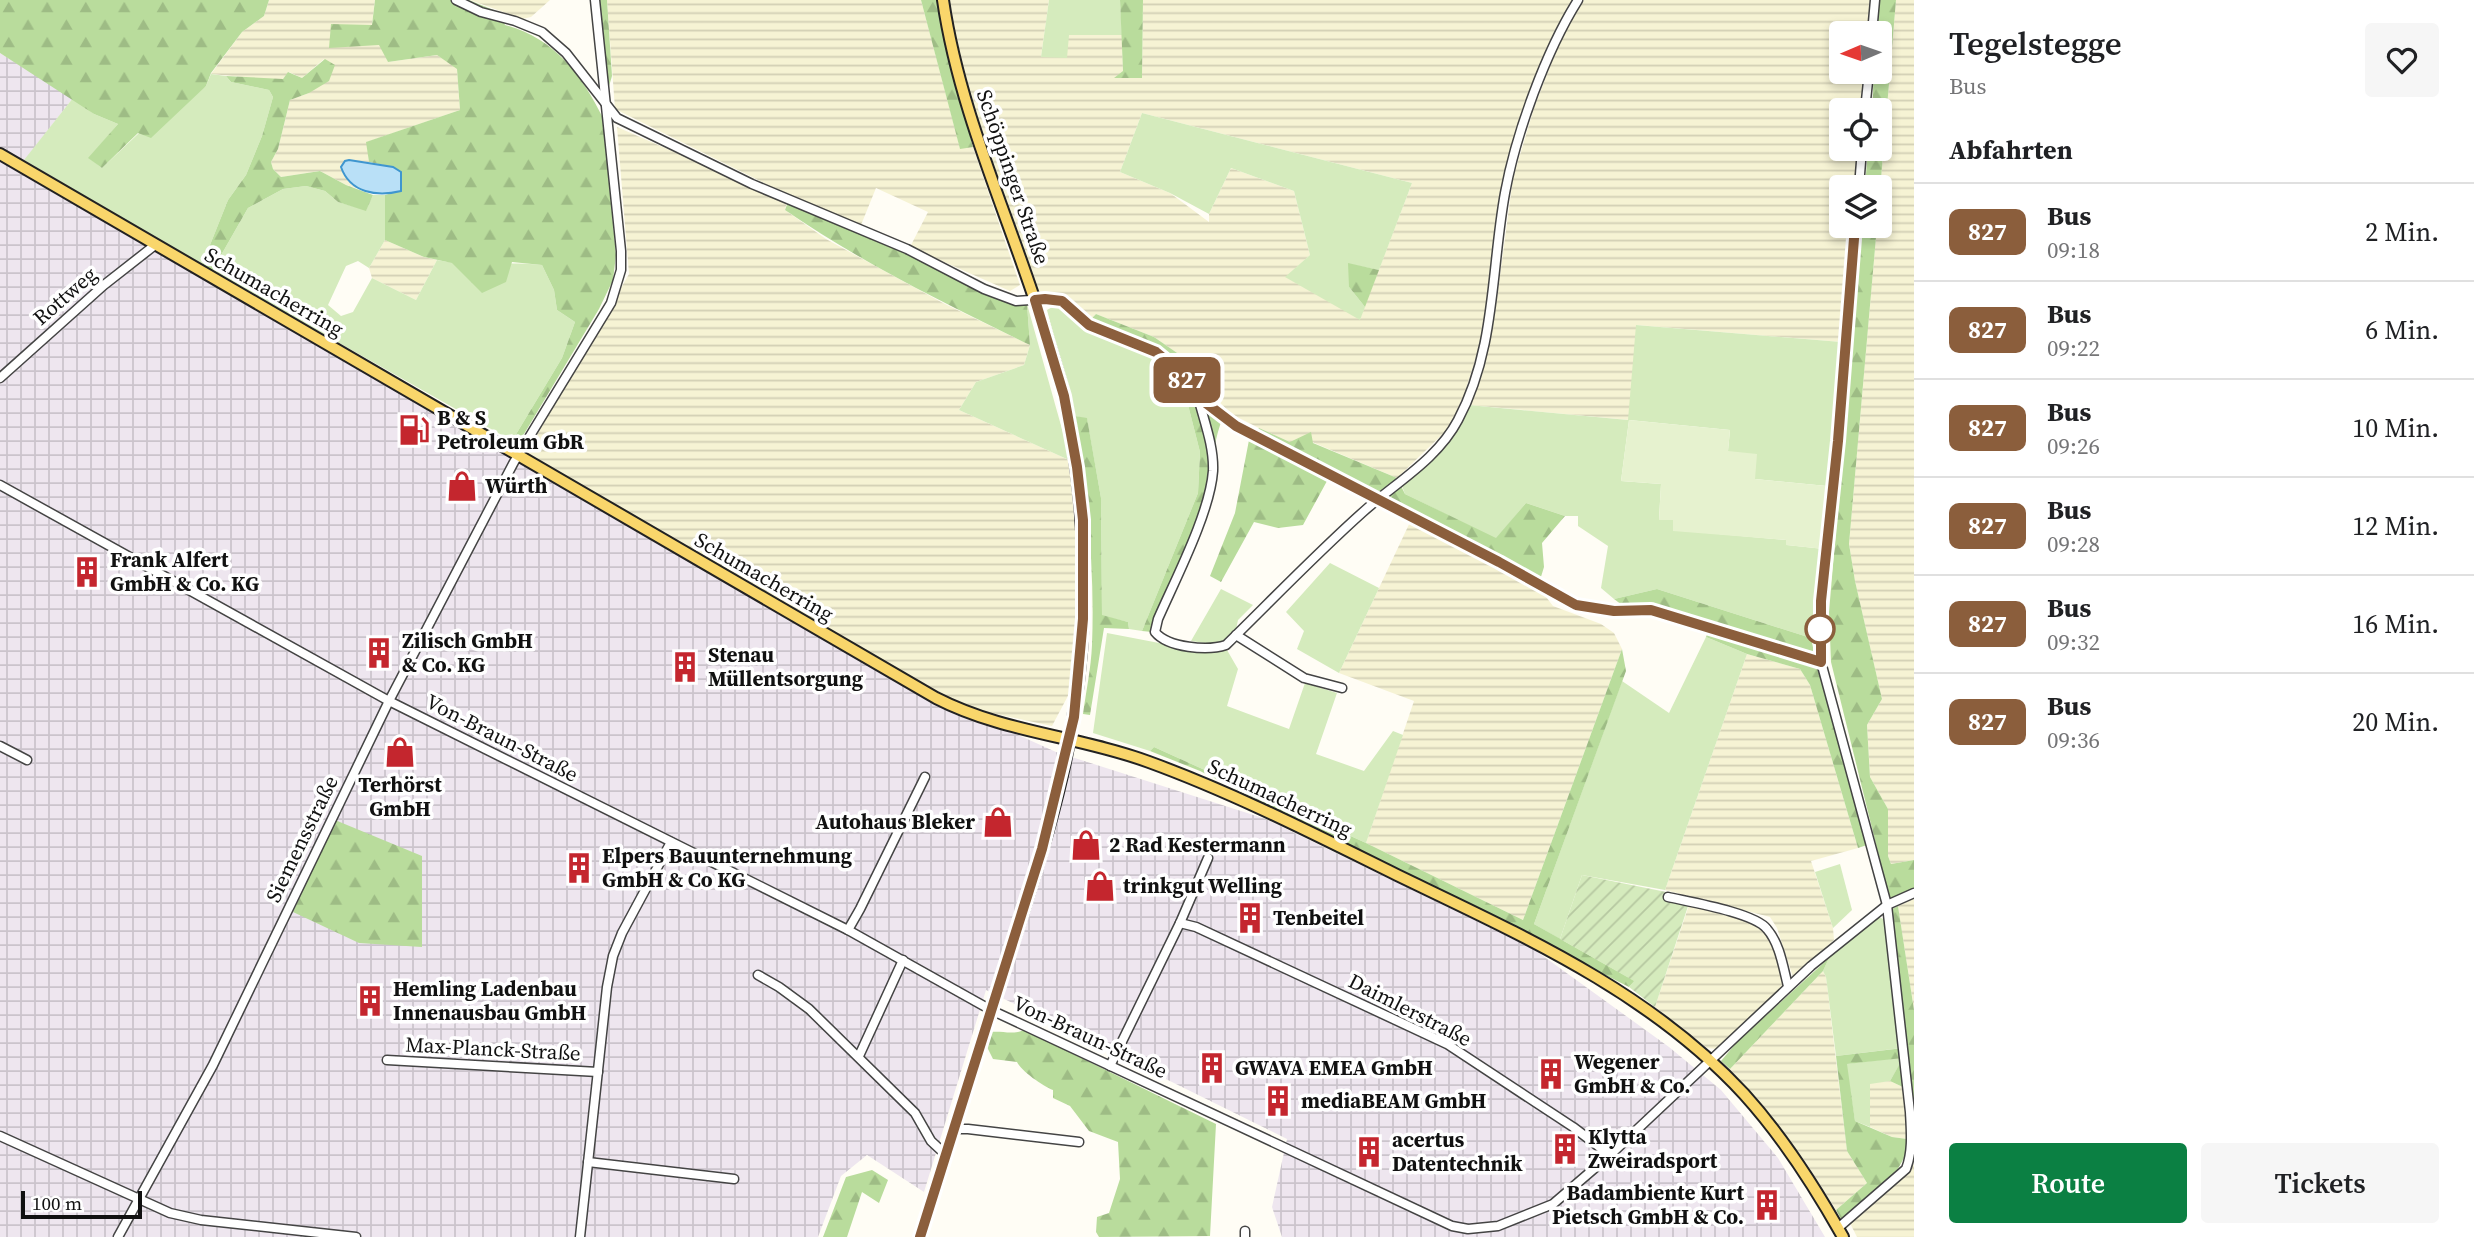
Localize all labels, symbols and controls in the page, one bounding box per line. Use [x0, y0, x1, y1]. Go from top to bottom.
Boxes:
north arrow [1829, 21, 1892, 84]
map controls [1829, 21, 1892, 238]
text: Tegelstegge [1949, 21, 2122, 66]
button: heart [2365, 23, 2439, 97]
text: Bus [1949, 70, 1986, 102]
street label: Schöppinger Straße [970, 86, 1057, 268]
button: locate [1829, 98, 1892, 161]
text: Abfahrten [1949, 132, 2073, 168]
button: layers [1829, 175, 1892, 238]
text: Bus [2047, 198, 2091, 234]
text: 2 Min. [2365, 214, 2439, 250]
text: 827 [1968, 215, 2007, 248]
text: 09:18 [2047, 234, 2100, 266]
street label: Schumacherring [199, 240, 349, 343]
street label: Rottweg [26, 260, 103, 332]
text: Bus [2047, 296, 2091, 332]
text: 6 Min. [2365, 312, 2439, 348]
text: 827 [1968, 313, 2007, 346]
text: 09:22 [2047, 332, 2100, 364]
line badge: 827 [1147, 357, 1227, 403]
text: 827 [1167, 363, 1207, 396]
text: Bus [2047, 394, 2091, 430]
place label: B & S Petroleum GbR [437, 403, 585, 456]
text: 10 Min. [2352, 410, 2439, 446]
text: 827 [1968, 411, 2007, 444]
fuel station icon: B & S Petroleum GbR [397, 413, 431, 447]
text: 09:26 [2047, 430, 2100, 462]
shop icon: Würth [445, 469, 479, 503]
place label: Würth [485, 471, 548, 500]
text: Bus [2047, 492, 2091, 528]
text: 12 Min. [2352, 508, 2439, 544]
text: 827 [1968, 509, 2007, 542]
street label: Schumacherring [689, 525, 839, 628]
text: 09:28 [2047, 528, 2100, 560]
place label: Frank Alfert GmbH & Co. KG [110, 545, 259, 598]
building icon: Frank Alfert GmbH & Co. KG [70, 555, 104, 589]
text: Bus [2047, 590, 2091, 626]
text: 16 Min. [2352, 606, 2439, 642]
text: 827 [1968, 607, 2007, 640]
unlabelled marker [1805, 614, 1835, 644]
place label: Zilisch GmbH & Co. KG [402, 626, 533, 679]
text: 09:32 [2047, 626, 2100, 658]
building icon: Zilisch GmbH & Co. KG [362, 636, 396, 670]
place label: Stenau Müllentsorgung [708, 640, 864, 693]
building icon: Stenau Müllentsorgung [668, 650, 702, 684]
street label: Von-Braun-Straße [421, 687, 583, 788]
text: Bus [2047, 688, 2091, 724]
text: 20 Min. [2352, 704, 2439, 740]
text: 827 [1968, 705, 2007, 738]
text: 09:36 [2047, 724, 2100, 756]
shop icon: Terhörst GmbH [383, 735, 417, 769]
street label: Schumacherring [1203, 751, 1357, 844]
place label: Terhörst GmbH [358, 770, 442, 823]
street label: Siemensstraße [258, 771, 345, 907]
shop icon: Autohaus Bleker [981, 805, 1015, 839]
place label: Autohaus Bleker [815, 807, 975, 836]
shop icon: 2 Rad Kestermann [1069, 828, 1103, 862]
place label: 2 Rad Kestermann [1109, 830, 1286, 859]
place label: Elpers Bauunternehmung GmbH & Co KG [602, 841, 853, 894]
building icon: Elpers Bauunternehmung GmbH & Co KG [562, 851, 596, 885]
shop icon: trinkgut Welling [1083, 869, 1117, 903]
place label: trinkgut Welling [1123, 871, 1283, 900]
building icon: Tenbeitel [1233, 901, 1267, 935]
place label: Tenbeitel [1273, 903, 1364, 932]
street label: Daimlerstraße [1344, 966, 1477, 1053]
place label: Hemling Ladenbau Innenausbau GmbH [393, 974, 586, 1027]
building icon: Hemling Ladenbau Innenausbau GmbH [353, 984, 387, 1018]
street label: Von-Braun-Straße [1008, 988, 1172, 1085]
street label: Max-Planck-Straße [405, 1029, 581, 1068]
place label: Wegener GmbH & Co. [1574, 1047, 1691, 1100]
building icon: GWAVA EMEA GmbH [1195, 1051, 1229, 1085]
place label: GWAVA EMEA GmbH [1235, 1053, 1433, 1082]
building icon: Wegener GmbH & Co. [1534, 1057, 1568, 1091]
building icon: mediaBEAM GmbH [1261, 1084, 1295, 1118]
place label: mediaBEAM GmbH [1301, 1086, 1486, 1115]
place label: Klytta Zweiradsport [1588, 1122, 1718, 1175]
place label: acertus Datentechnik [1392, 1125, 1523, 1178]
building icon: Klytta Zweiradsport [1548, 1132, 1582, 1166]
building icon: acertus Datentechnik [1352, 1135, 1386, 1169]
button: Route [1949, 1143, 2187, 1223]
button: Tickets [2201, 1143, 2439, 1223]
place label: Badambiente Kurt Pietsch GmbH & Co. [1552, 1178, 1744, 1231]
scale bar [21, 1188, 142, 1220]
building icon: Badambiente Kurt Pietsch GmbH & Co. [1750, 1188, 1784, 1222]
text: 100 m [32, 1190, 82, 1216]

